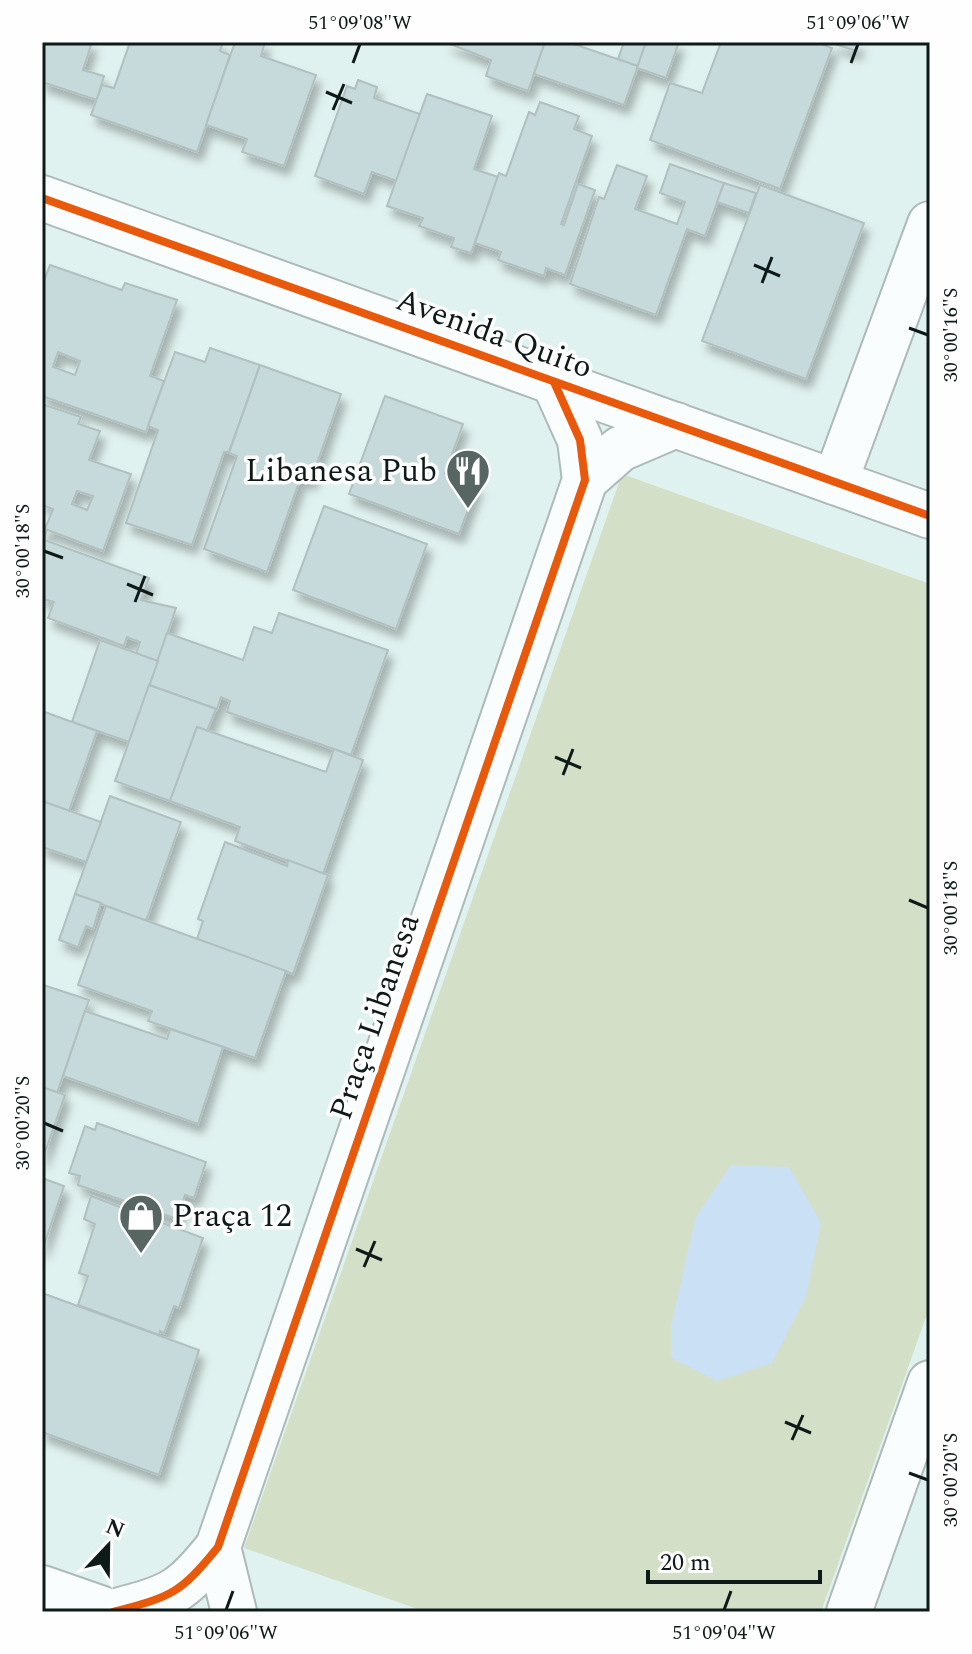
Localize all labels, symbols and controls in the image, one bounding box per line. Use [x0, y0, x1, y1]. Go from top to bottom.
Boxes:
text: 51°09'08"W [308, 8, 412, 38]
text: 51°09'06"W [806, 8, 910, 38]
street label: Avenida Quito [389, 276, 599, 392]
text: 30°00'16"S [936, 288, 966, 382]
place label: Libanesa Pub [245, 447, 437, 496]
restaurant icon: Libanesa Pub [444, 447, 492, 510]
text: 30°00'18"S [8, 504, 38, 598]
text: 30°00'18"S [936, 861, 966, 955]
street label: Praça Libanesa [317, 907, 433, 1127]
text: 30°00'20"S [8, 1076, 38, 1170]
shop icon: Praça 12 [117, 1192, 165, 1255]
place label: Praça 12 [172, 1192, 292, 1241]
text: 30°00'20"S [936, 1433, 966, 1527]
north arrow [68, 1506, 148, 1586]
text: N [100, 1510, 129, 1548]
scale bar [648, 1534, 820, 1584]
text: 20 m [660, 1545, 711, 1581]
text: 51°09'06"W [174, 1618, 278, 1648]
text: 51°09'04"W [672, 1618, 776, 1648]

